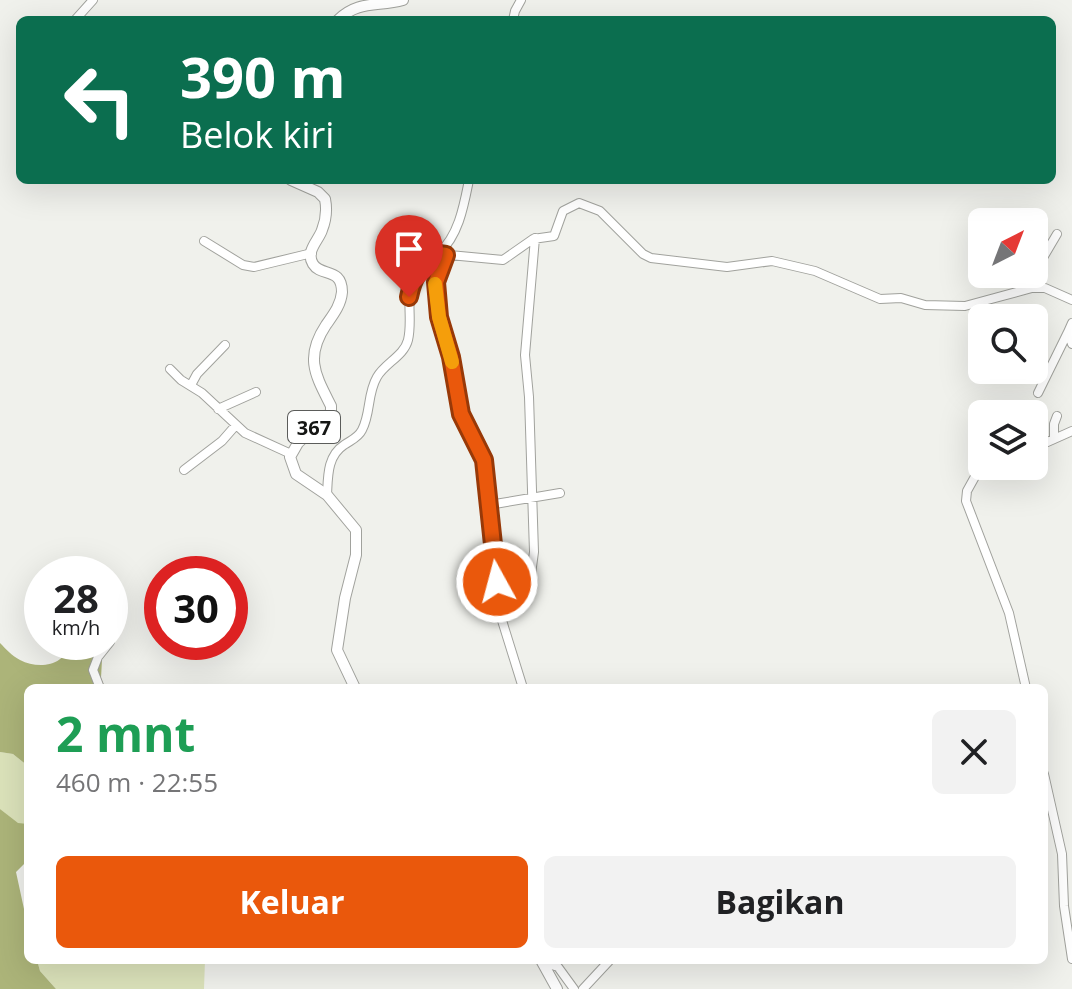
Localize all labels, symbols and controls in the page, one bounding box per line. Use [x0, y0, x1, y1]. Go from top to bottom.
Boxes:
text: 390 m [180, 38, 346, 114]
icon: left [48, 48, 152, 152]
text: Belok kiri [180, 110, 334, 159]
north arrow [968, 208, 1048, 288]
map controls [968, 208, 1048, 480]
pin [375, 215, 443, 297]
icon: arrive [387, 227, 431, 271]
button: search [968, 304, 1048, 384]
button: layers [968, 400, 1048, 480]
road number: 367 [288, 411, 340, 443]
position arrow [455, 540, 539, 624]
speed limit sign: 30 [144, 556, 248, 660]
text: 28 [53, 570, 99, 625]
text: km/h [52, 614, 100, 641]
text: 2 mnt [56, 701, 195, 766]
button: close [932, 710, 1016, 794]
text: 460 m · 22:55 [56, 764, 218, 800]
button: Keluar [56, 856, 528, 948]
button: Bagikan [544, 856, 1016, 948]

